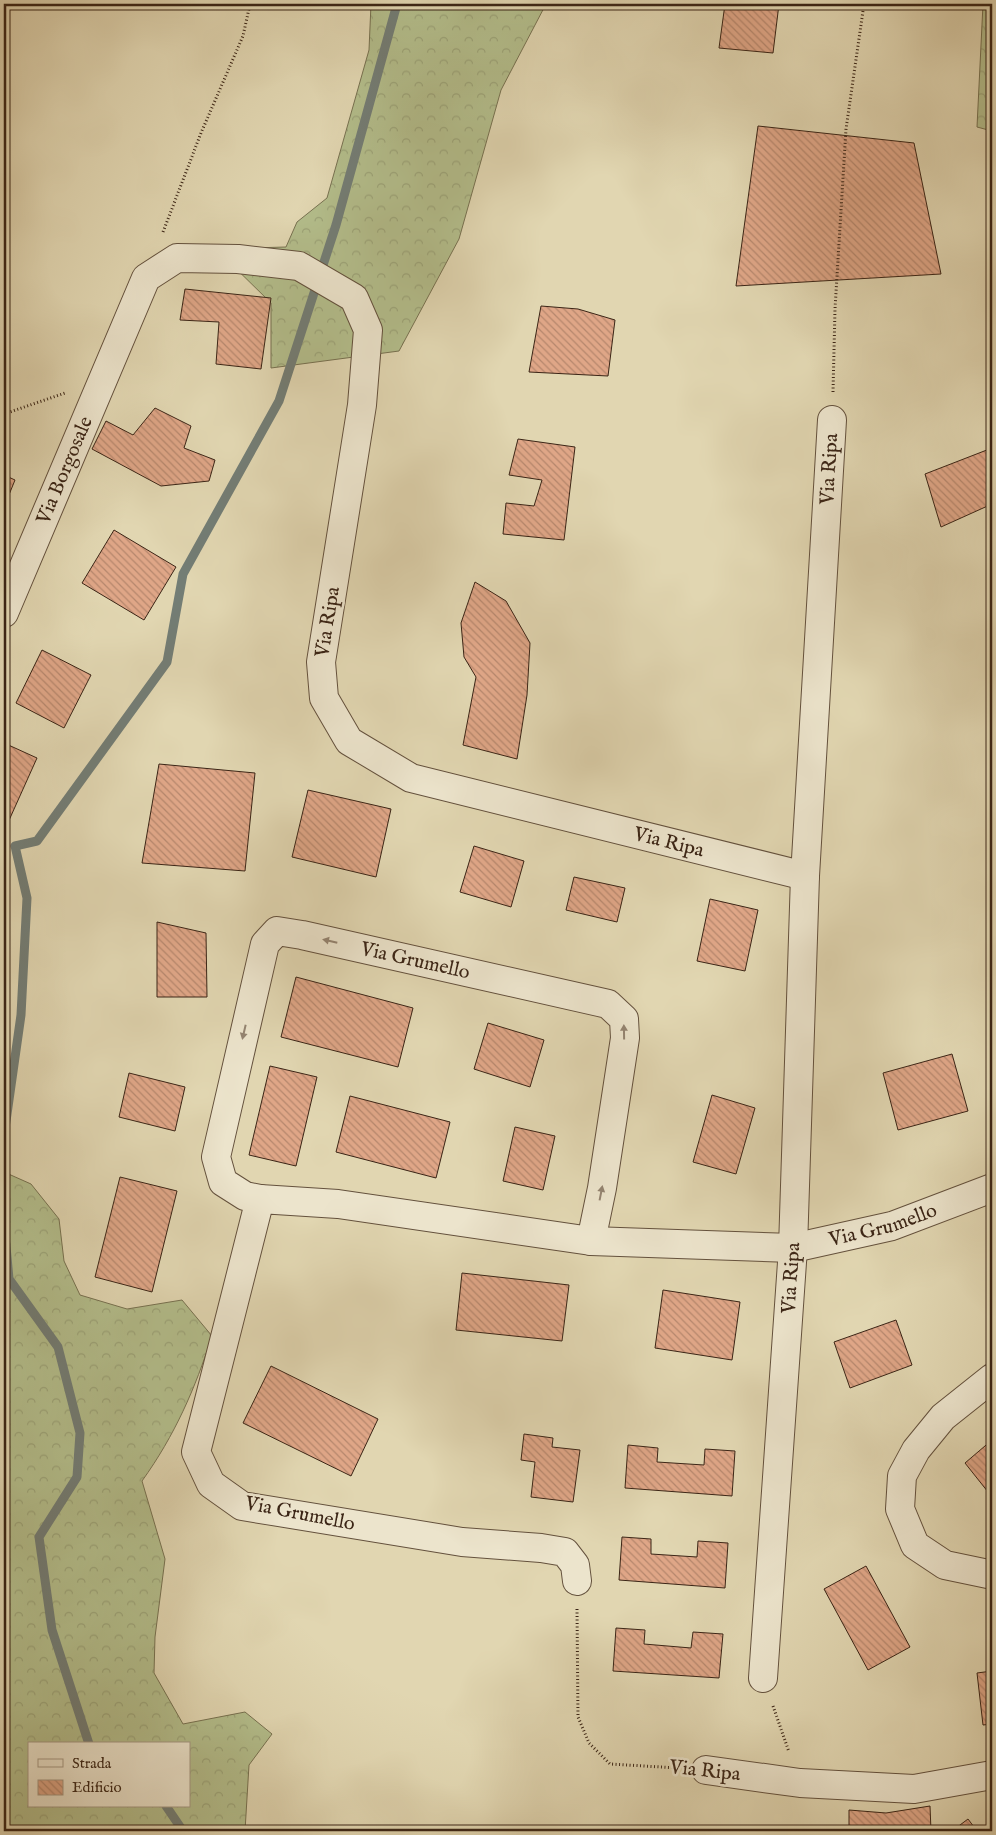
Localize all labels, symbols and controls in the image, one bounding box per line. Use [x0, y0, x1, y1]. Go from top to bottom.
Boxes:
street label: Via Borgosale [30, 413, 98, 529]
street label: Via Ripa [814, 432, 844, 506]
street label: Via Ripa [310, 584, 346, 660]
street label: Via Ripa [630, 821, 707, 863]
street label: Via Grumello [357, 936, 472, 985]
one-way arrow [323, 937, 338, 945]
one-way arrow [240, 1024, 248, 1040]
one-way arrow [620, 1024, 628, 1040]
one-way arrow [597, 1185, 605, 1200]
street label: Via Grumello [825, 1198, 941, 1252]
street label: Via Ripa [776, 1242, 806, 1315]
street label: Via Grumello [242, 1491, 357, 1537]
legend [28, 1742, 190, 1808]
text: Strada [72, 1754, 112, 1773]
street label: Via Ripa [667, 1755, 742, 1787]
text: Edificio [72, 1778, 122, 1797]

